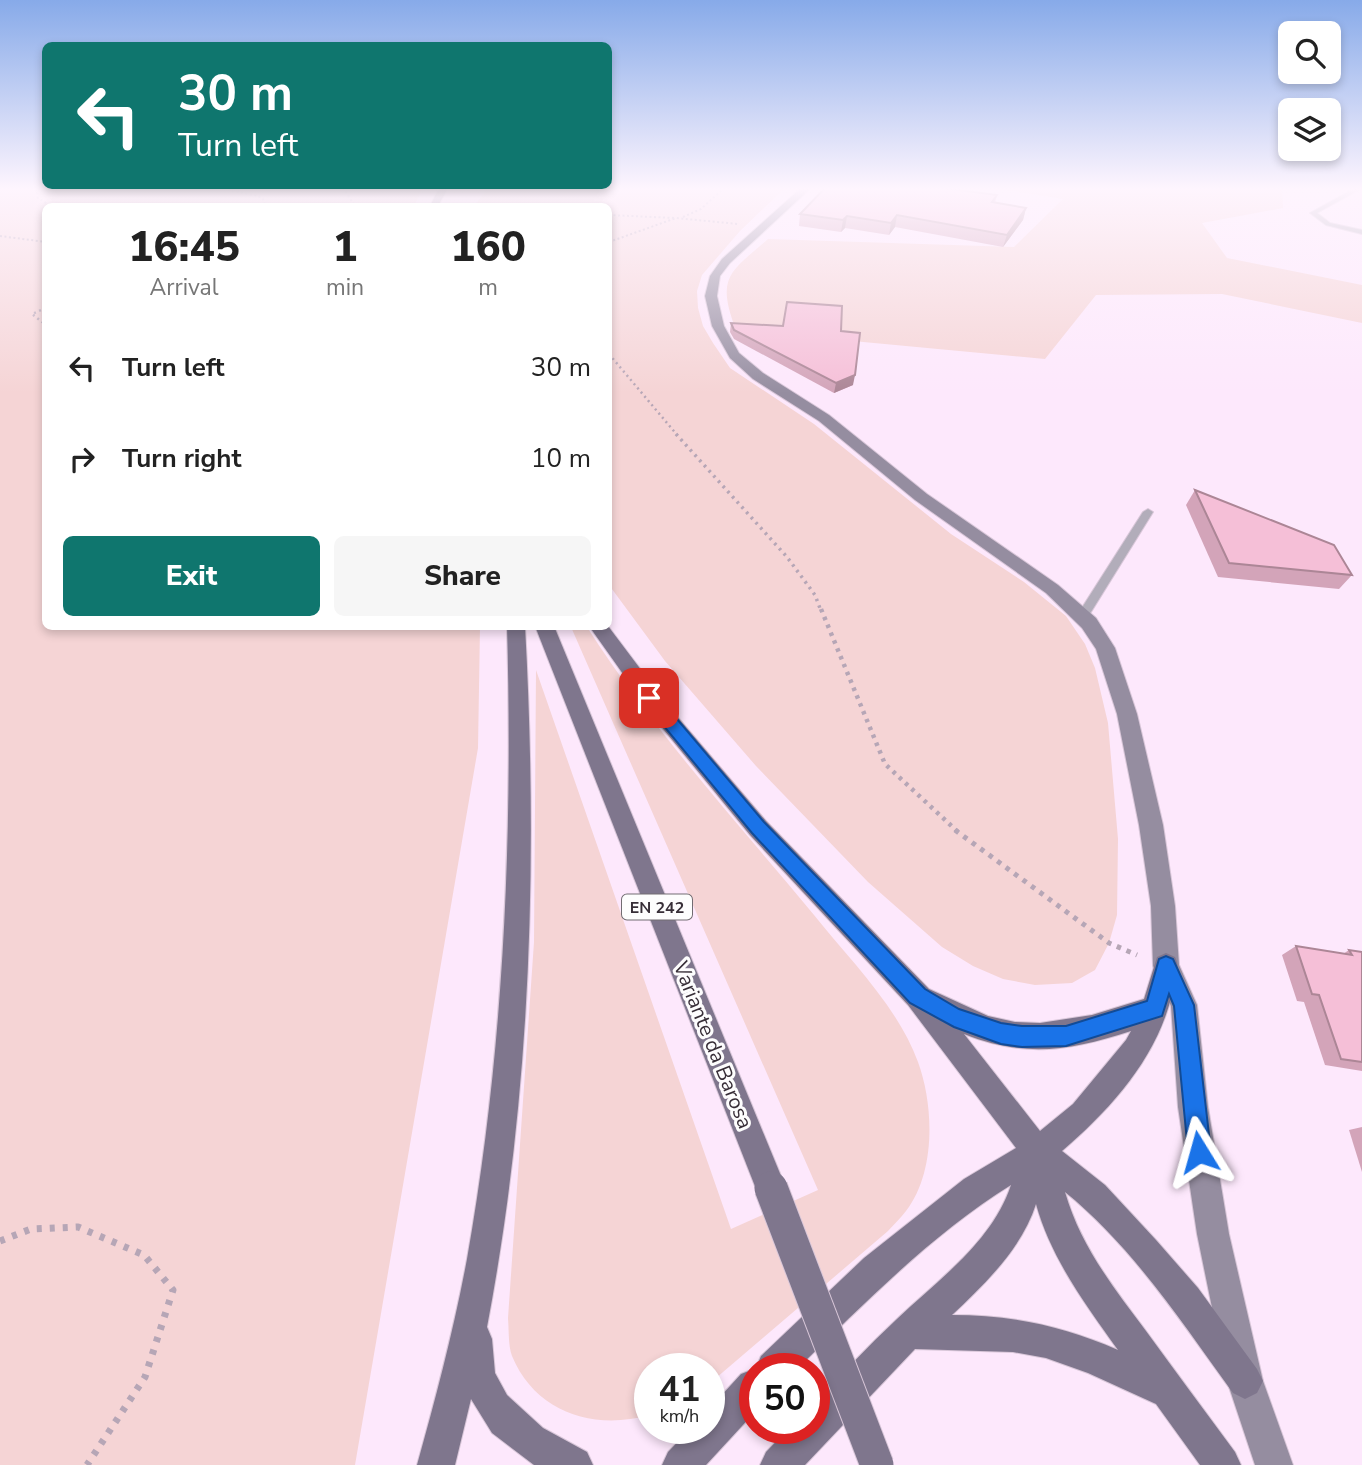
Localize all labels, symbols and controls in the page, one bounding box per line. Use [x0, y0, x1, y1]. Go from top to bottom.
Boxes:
map controls [1278, 21, 1341, 161]
button: search [1278, 21, 1341, 84]
text: 30 m [178, 60, 293, 127]
icon: left [63, 70, 154, 161]
button: layers [1278, 98, 1341, 161]
text: Turn left [178, 124, 298, 167]
text: 16:45 [128, 219, 240, 276]
text: 1 [332, 219, 358, 276]
text: 160 [450, 219, 526, 276]
text: Arrival [149, 272, 219, 303]
text: min [326, 272, 364, 303]
text: m [478, 272, 498, 303]
icon: left [63, 349, 101, 387]
text: Turn left [122, 350, 225, 385]
text: 30 m [531, 350, 591, 385]
icon: right [63, 440, 101, 478]
text: Turn right [122, 441, 241, 476]
text: 10 m [531, 441, 591, 476]
button: Exit [63, 536, 320, 616]
button: Share [334, 536, 591, 616]
pin [619, 668, 679, 728]
icon: arrive [630, 679, 668, 717]
road number: EN 242 [622, 894, 692, 920]
street label: Variante da Barosa [666, 956, 759, 1133]
position arrow [1162, 1115, 1236, 1189]
speed limit sign: 50 [739, 1353, 830, 1444]
text: 41 [658, 1366, 701, 1413]
text: km/h [660, 1404, 699, 1428]

